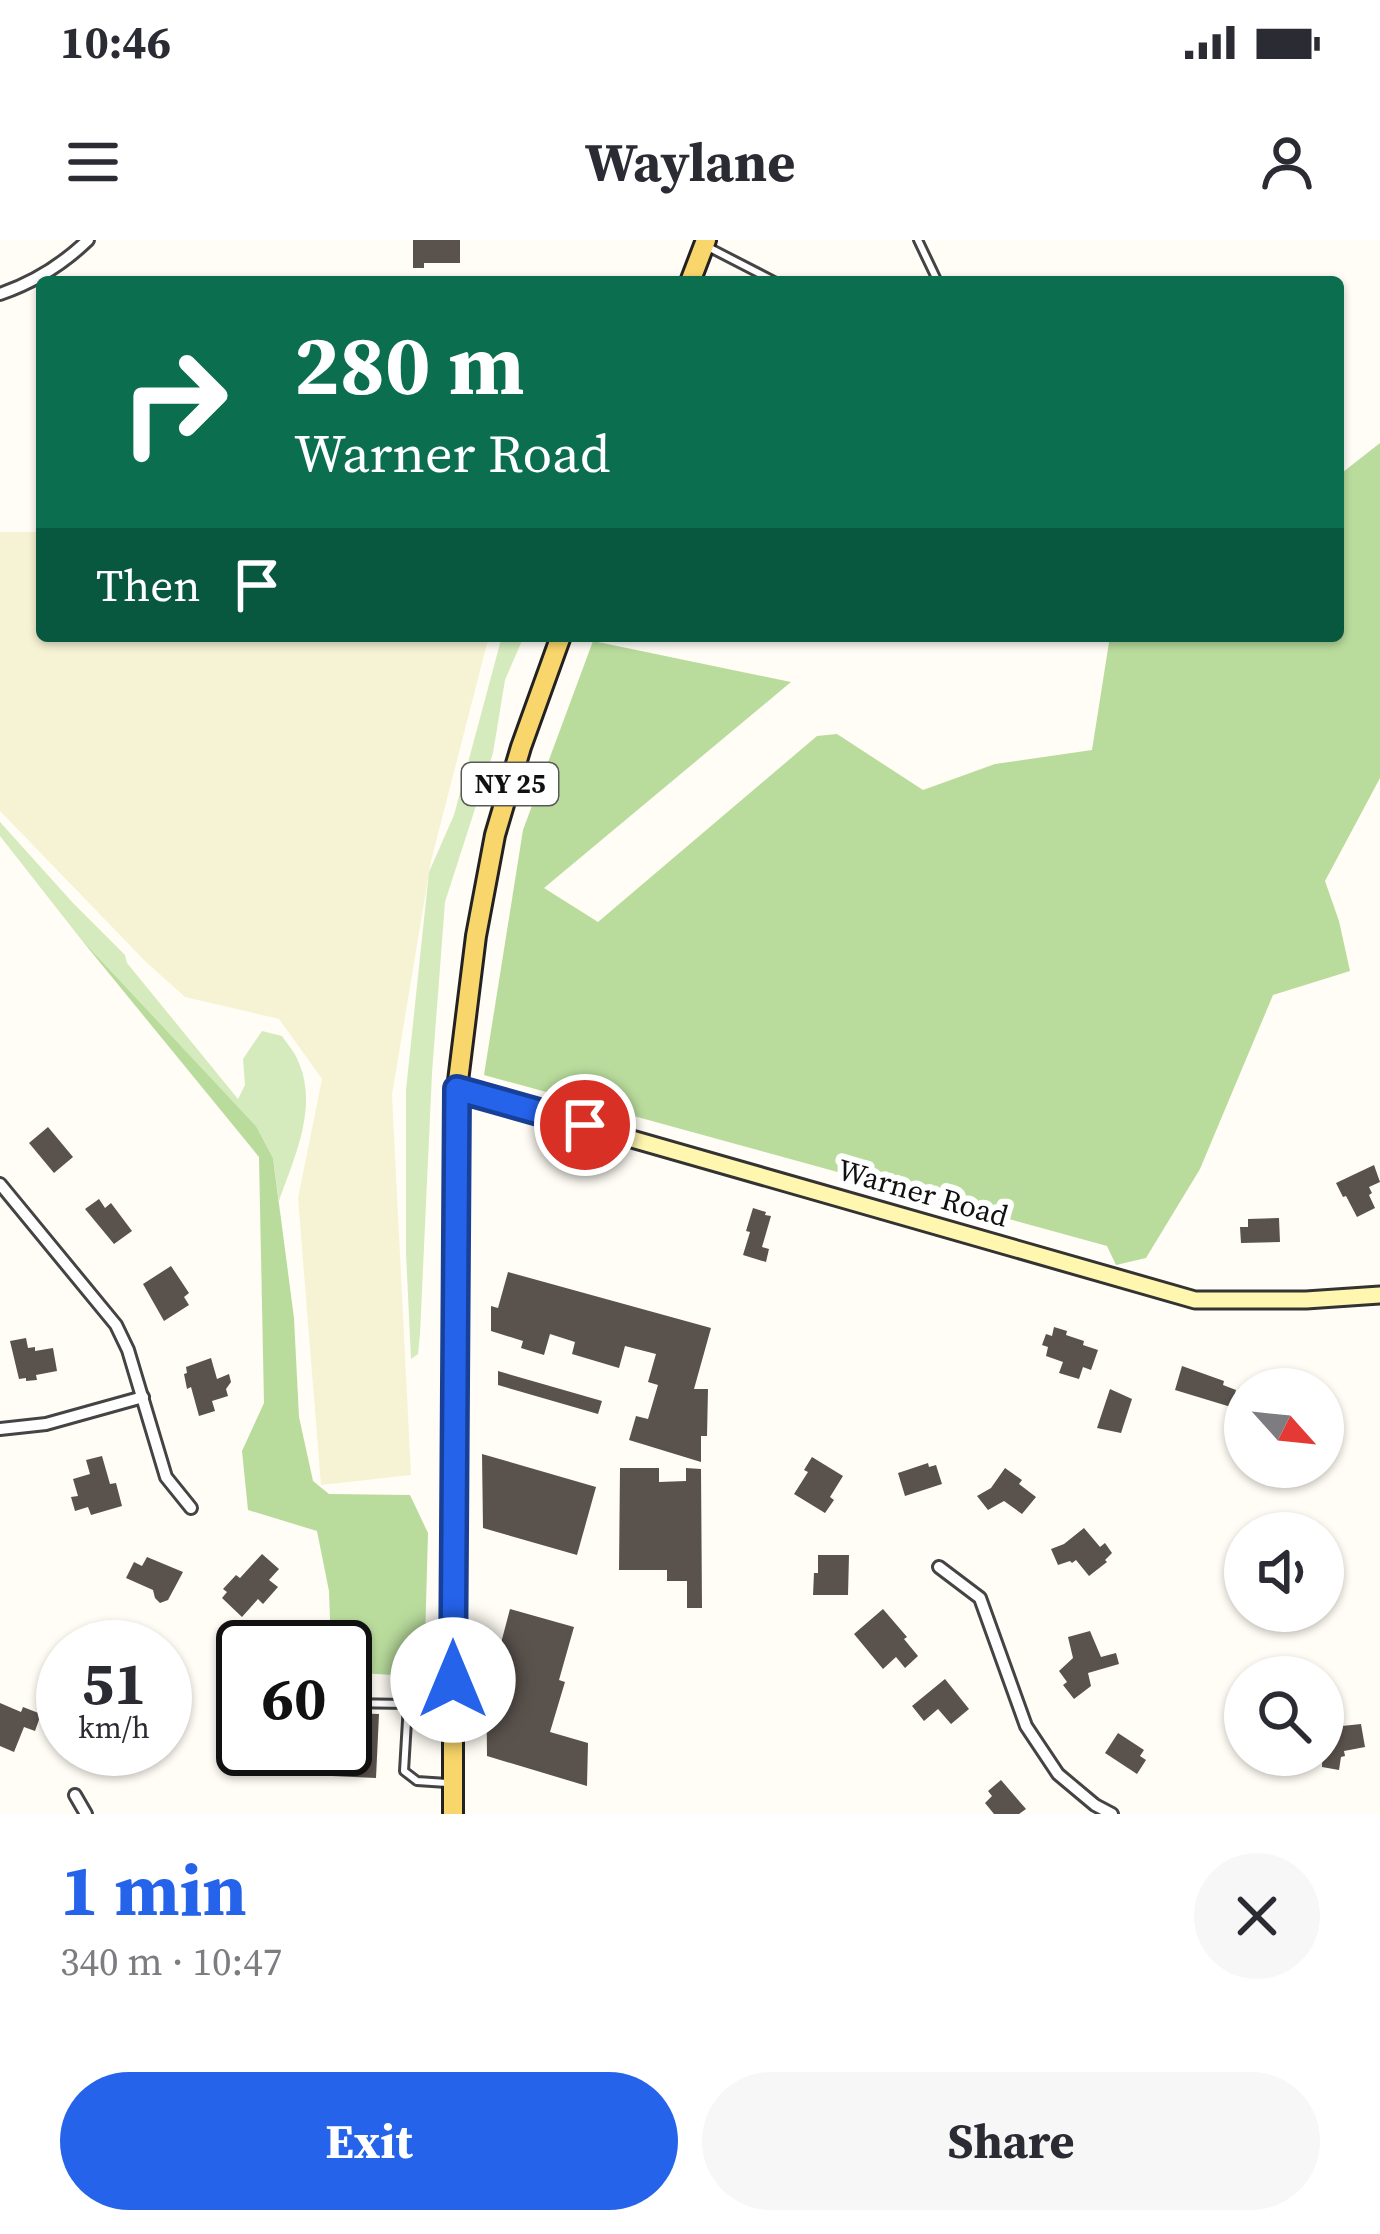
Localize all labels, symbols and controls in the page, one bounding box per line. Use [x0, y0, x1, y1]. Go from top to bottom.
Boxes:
text: 10:46 [60, 11, 171, 73]
text: Waylane [585, 125, 795, 199]
icon: menu [60, 129, 126, 195]
icon: person [1254, 129, 1320, 195]
text: 280 m [294, 307, 525, 422]
icon: right [96, 324, 252, 480]
text: Warner Road [294, 416, 610, 490]
icon: arrive [224, 552, 290, 618]
text: Then [96, 554, 200, 616]
road number: NY 25 [462, 763, 558, 805]
pin [534, 1074, 636, 1176]
icon: arrive [552, 1092, 618, 1158]
street label: Warner Road [833, 1149, 1013, 1236]
north arrow [1224, 1368, 1344, 1488]
map controls [1224, 1368, 1344, 1776]
button: sound [1224, 1512, 1344, 1632]
position arrow [390, 1617, 516, 1743]
speed limit sign: 60 [216, 1620, 372, 1776]
text: 51 [81, 1642, 147, 1724]
button: search [1224, 1656, 1344, 1776]
text: km/h [78, 1707, 150, 1748]
text: 1 min [60, 1840, 247, 1939]
button: close [1194, 1853, 1320, 1979]
text: 340 m · 10:47 [60, 1935, 282, 1988]
button: Exit [60, 2072, 678, 2210]
button: Share [702, 2072, 1320, 2210]

